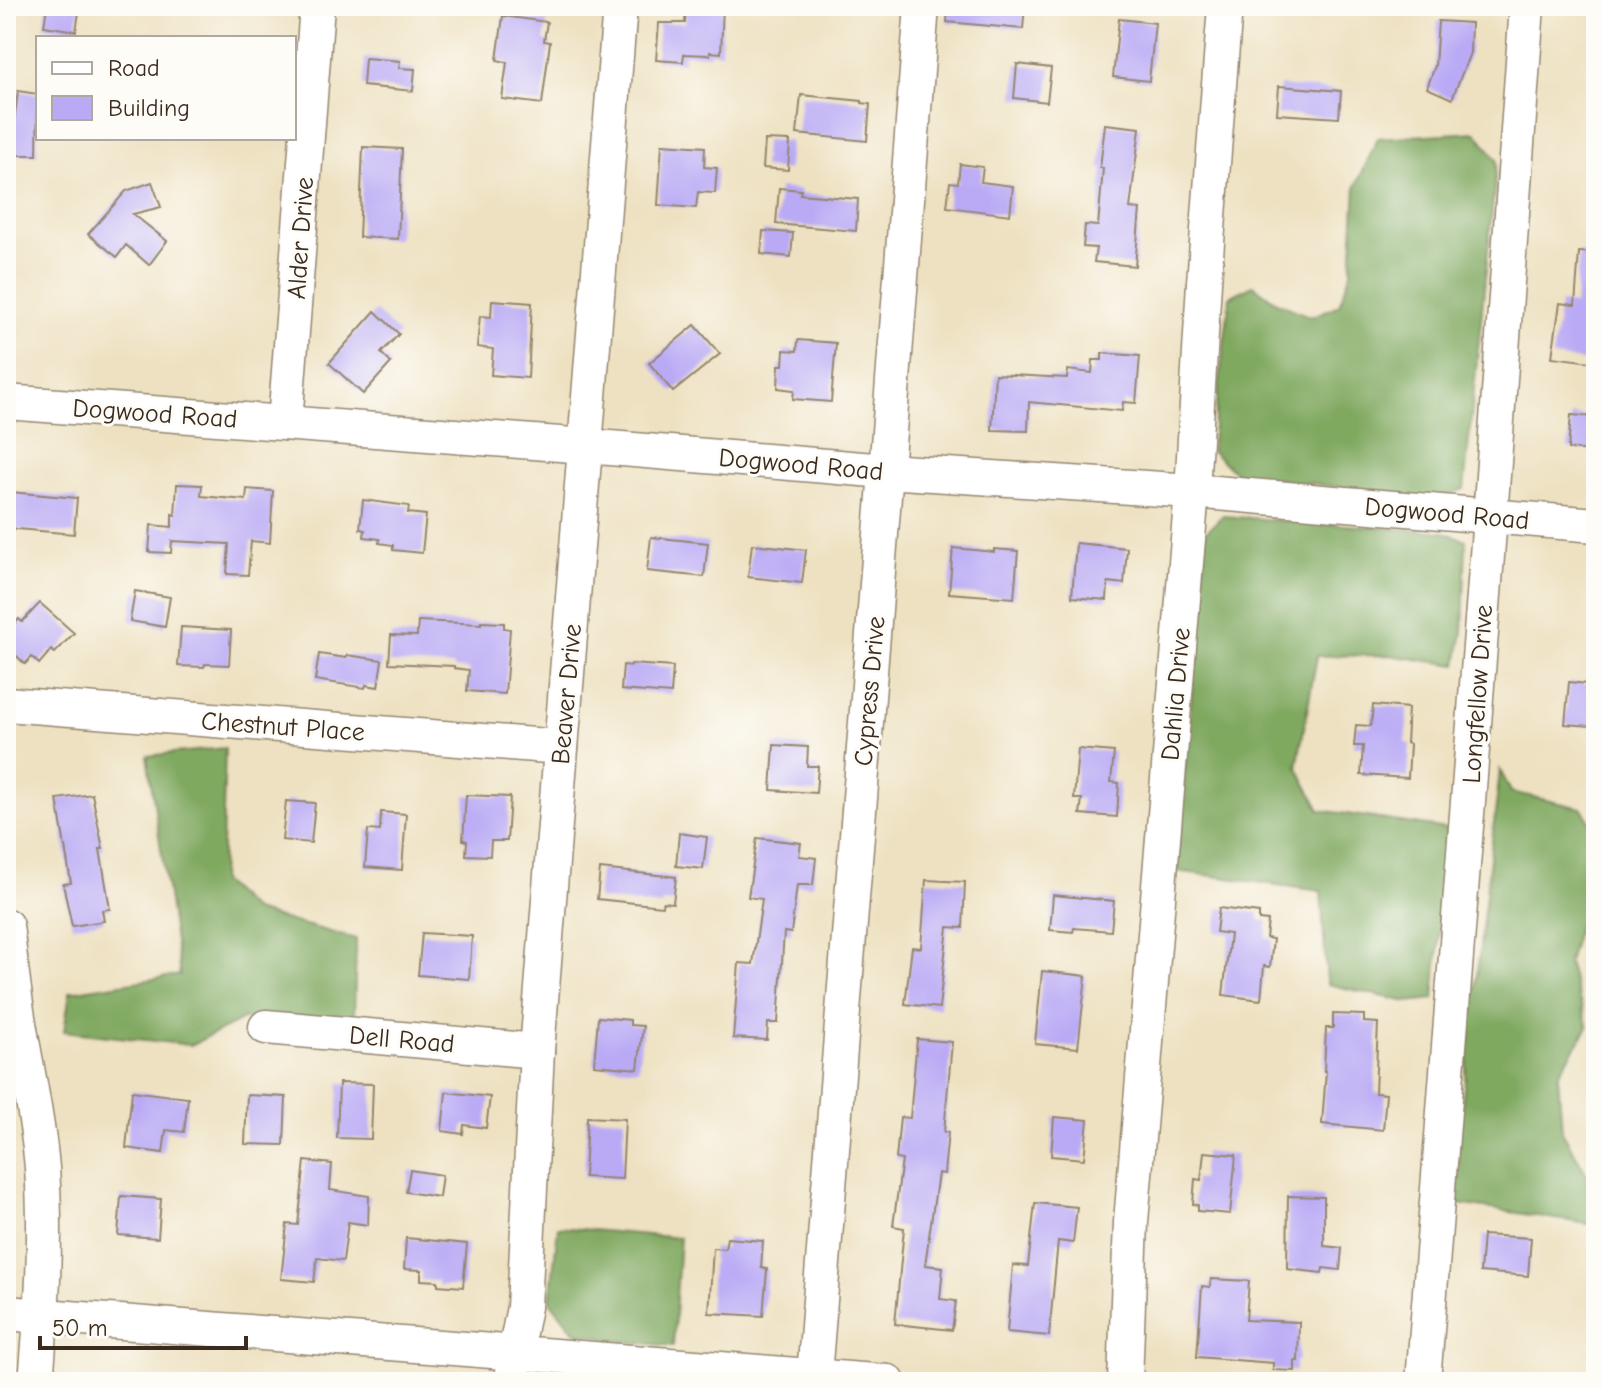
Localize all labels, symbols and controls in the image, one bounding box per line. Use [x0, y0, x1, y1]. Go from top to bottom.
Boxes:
legend [36, 36, 296, 140]
text: Road [108, 54, 160, 82]
text: Building [108, 94, 190, 122]
street label: Alder Drive [282, 176, 320, 300]
street label: Dogwood Road [72, 393, 238, 435]
street label: Dogwood Road [717, 443, 884, 487]
street label: Dogwood Road [1363, 492, 1530, 536]
street label: Longfellow Drive [1457, 604, 1499, 785]
street label: Cypress Drive [848, 615, 891, 767]
street label: Beaver Drive [546, 623, 588, 766]
street label: Dahlia Drive [1155, 626, 1197, 762]
street label: Chestnut Place [200, 706, 366, 748]
street label: Dell Road [348, 1020, 456, 1060]
scale bar [40, 1300, 246, 1350]
text: 50 m [52, 1314, 108, 1342]

